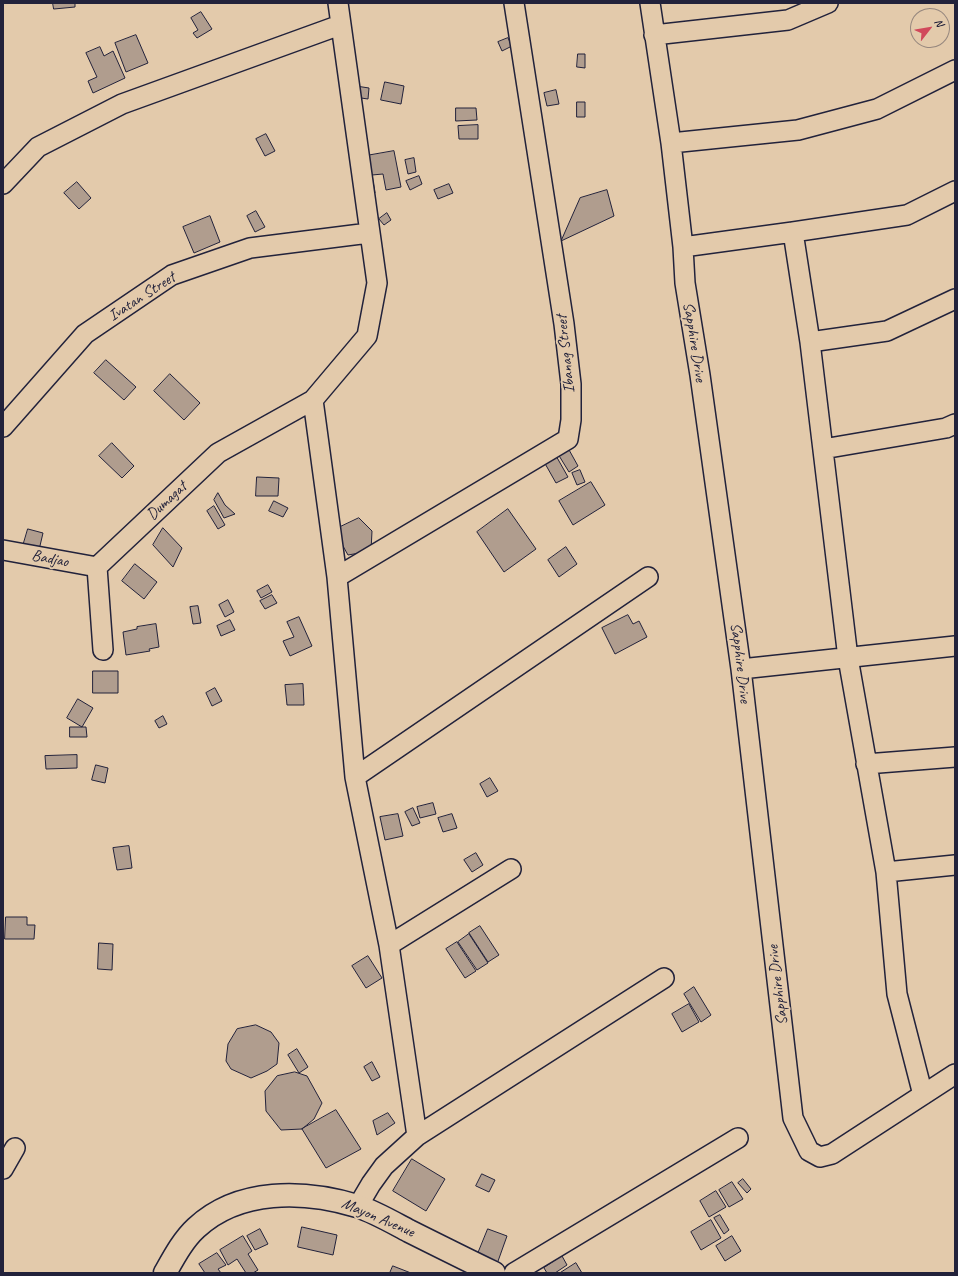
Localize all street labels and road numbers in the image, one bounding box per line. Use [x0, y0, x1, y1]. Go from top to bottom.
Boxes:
street label: Ivatan Street [105, 268, 179, 326]
street label: Sapphire Drive [678, 301, 710, 383]
street label: Ibanag Street [552, 314, 580, 394]
street label: Dumagat [143, 478, 191, 524]
street label: Badjao [30, 546, 70, 572]
street label: Sapphire Drive [726, 622, 754, 704]
street label: Sapphire Drive [764, 944, 792, 1026]
street label: Mayon Avenue [339, 1194, 417, 1242]

